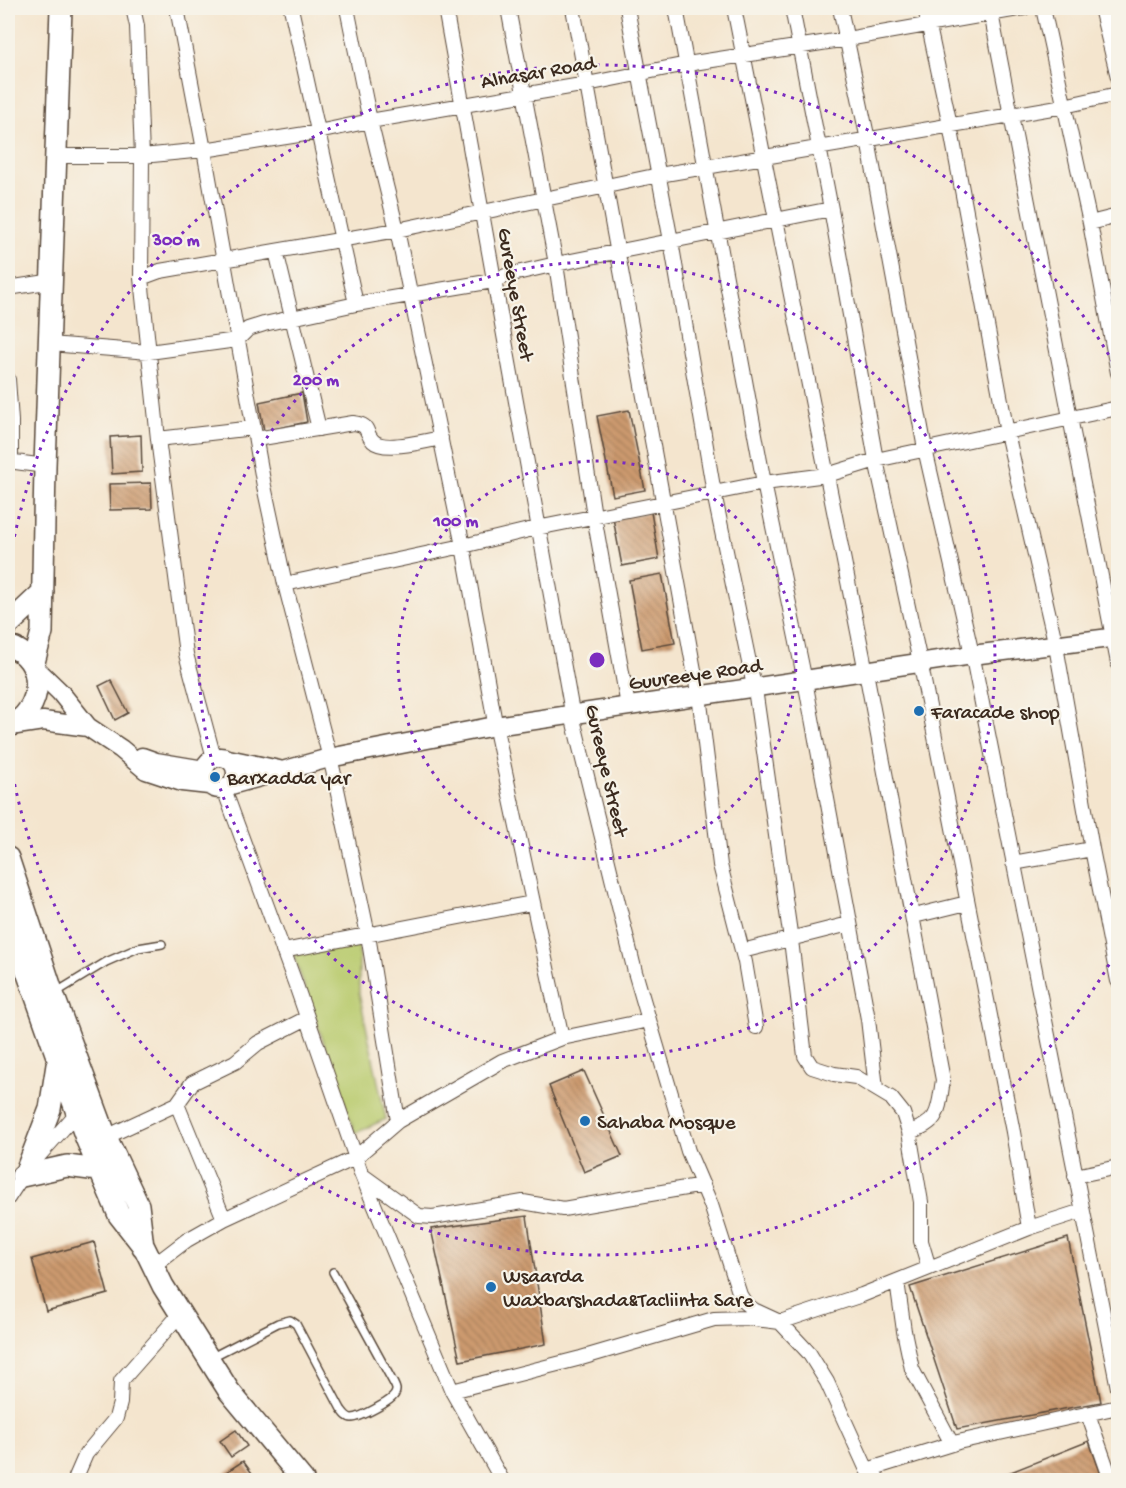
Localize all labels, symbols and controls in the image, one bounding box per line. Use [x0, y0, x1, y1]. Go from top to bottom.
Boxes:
street label: Alnasar Road [479, 52, 600, 97]
street label: Gureeye Street [490, 226, 538, 365]
text: 300 m [152, 231, 200, 252]
text: 200 m [293, 371, 339, 392]
text: 100 m [433, 512, 479, 533]
centre of rings [587, 650, 607, 670]
street label: Guureeye Road [627, 655, 765, 698]
place label: Faracade shop [930, 702, 1060, 727]
street label: Gureeye Street [577, 703, 632, 841]
marker: Faracade shop [912, 704, 926, 718]
place label: Barxadda yar [226, 768, 352, 793]
marker: Barxadda yar [208, 770, 222, 784]
place label: Sahaba Mosque [597, 1112, 737, 1137]
marker: Sahaba Mosque [578, 1114, 592, 1128]
place label: Wsaarda Waxbarshada&Tacliinta Sare [503, 1266, 755, 1315]
marker: Wsaarda Waxbarshada&Tacliinta Sare [484, 1280, 498, 1294]

